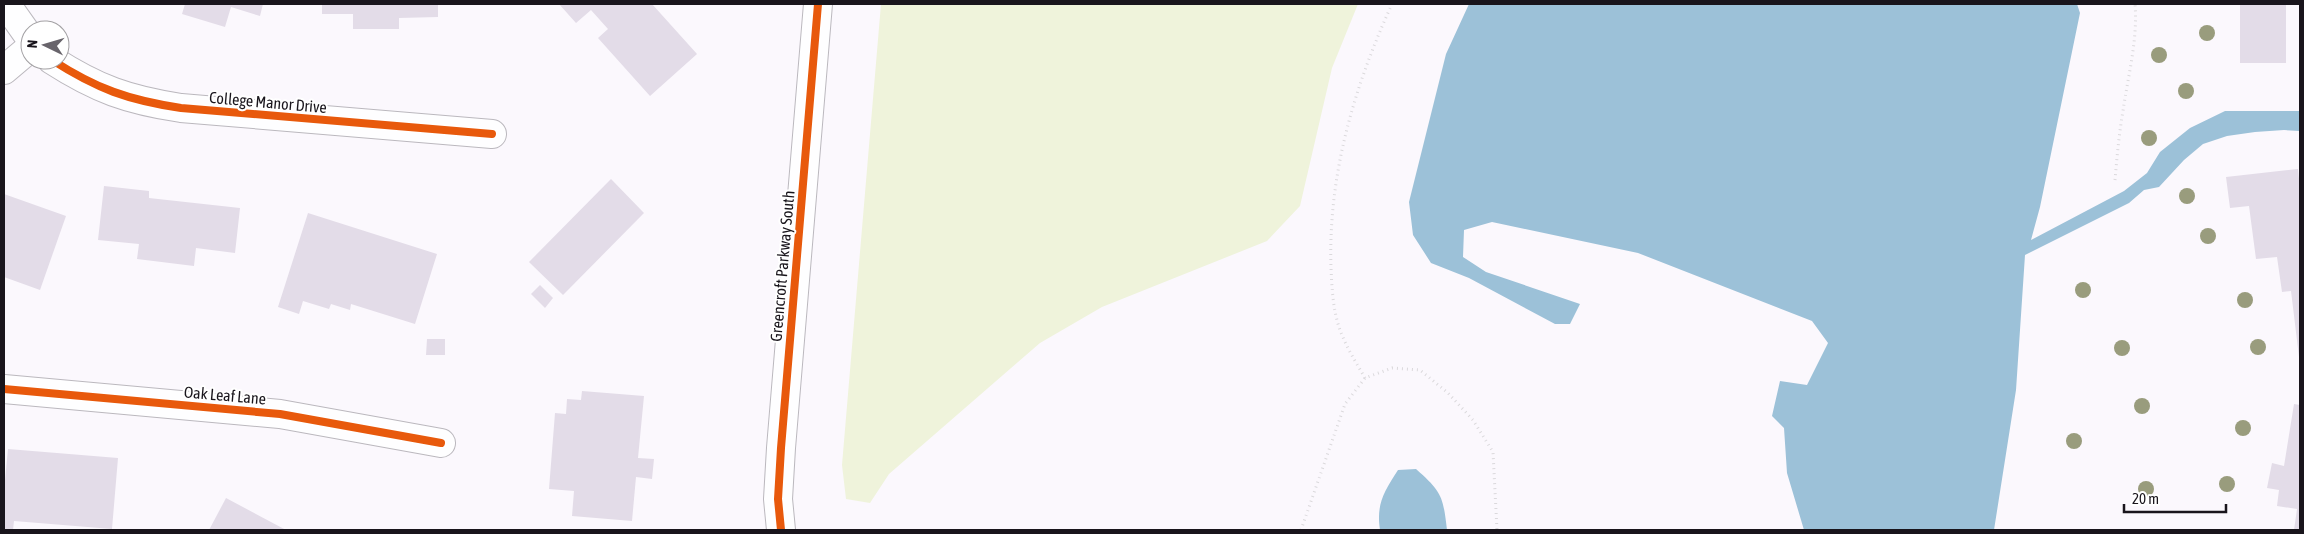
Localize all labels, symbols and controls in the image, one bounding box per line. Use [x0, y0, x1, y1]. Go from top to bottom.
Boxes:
north arrow [20, 20, 70, 70]
text: N [24, 39, 40, 49]
street label: College Manor Drive [208, 88, 327, 117]
street label: Greencroft Parkway South [766, 190, 799, 342]
street label: Oak Leaf Lane [183, 382, 267, 408]
scale bar [2124, 482, 2226, 514]
text: 20 m [2132, 490, 2159, 507]

